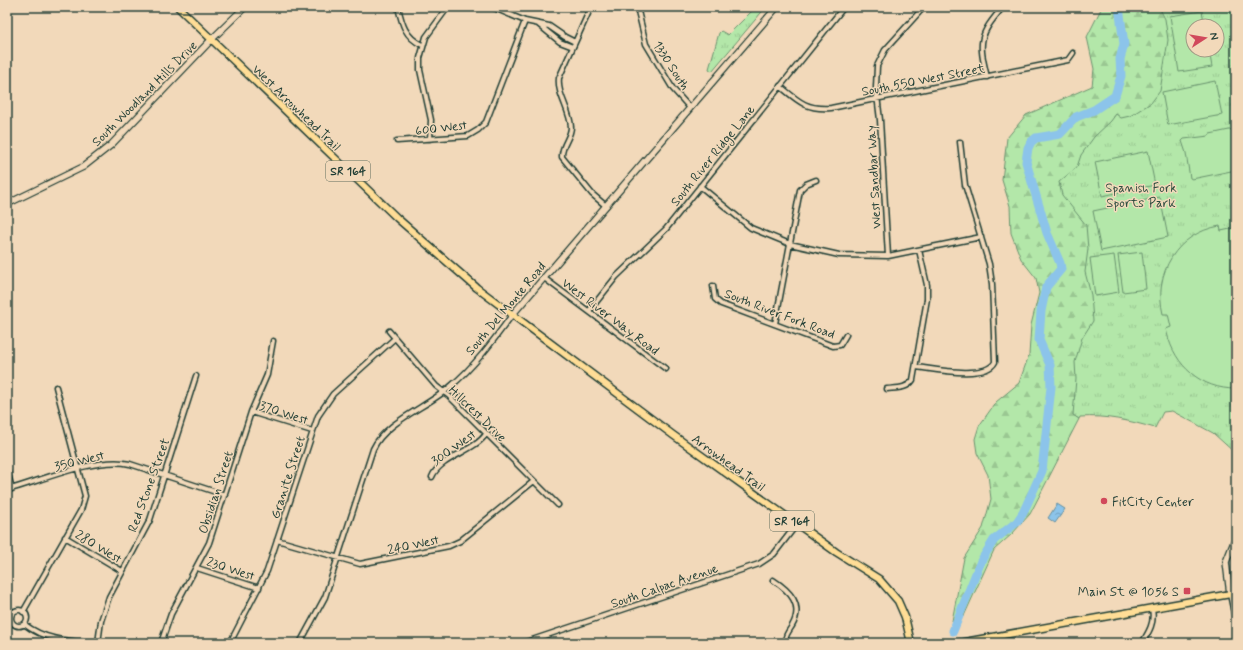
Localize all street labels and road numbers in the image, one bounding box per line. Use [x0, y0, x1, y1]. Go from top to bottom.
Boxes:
street label: South Woodland Hills Drive [89, 38, 202, 151]
street label: 1330 South [648, 38, 693, 94]
street label: South 550 West Street [860, 60, 987, 101]
street label: West Arrowhead Trail [248, 61, 344, 155]
street label: South River Ridge Lane [667, 102, 760, 211]
street label: 600 West [414, 117, 468, 140]
street label: West Sandbar Way [863, 125, 886, 229]
road number: SR 164 [326, 161, 370, 181]
street label: South Del Monte Road [462, 259, 550, 359]
street label: West River Way Road [558, 275, 662, 360]
street label: South River Fork Road [722, 285, 837, 343]
street label: Hillcrest Drive [444, 382, 510, 446]
street label: 370 West [257, 398, 310, 429]
street label: 300 West [428, 426, 480, 470]
street label: Arrowhead Trail [688, 431, 769, 496]
street label: Granite Street [267, 434, 310, 521]
street label: Red Stone Street [125, 436, 174, 535]
street label: 350 West [53, 447, 106, 476]
street label: Obsidian Street [195, 449, 238, 536]
road number: SR 164 [770, 511, 814, 531]
street label: 280 West [72, 527, 125, 568]
street label: 240 West [386, 532, 441, 559]
street label: 230 West [204, 554, 257, 585]
street label: South Calpac Avenue [608, 560, 721, 613]

